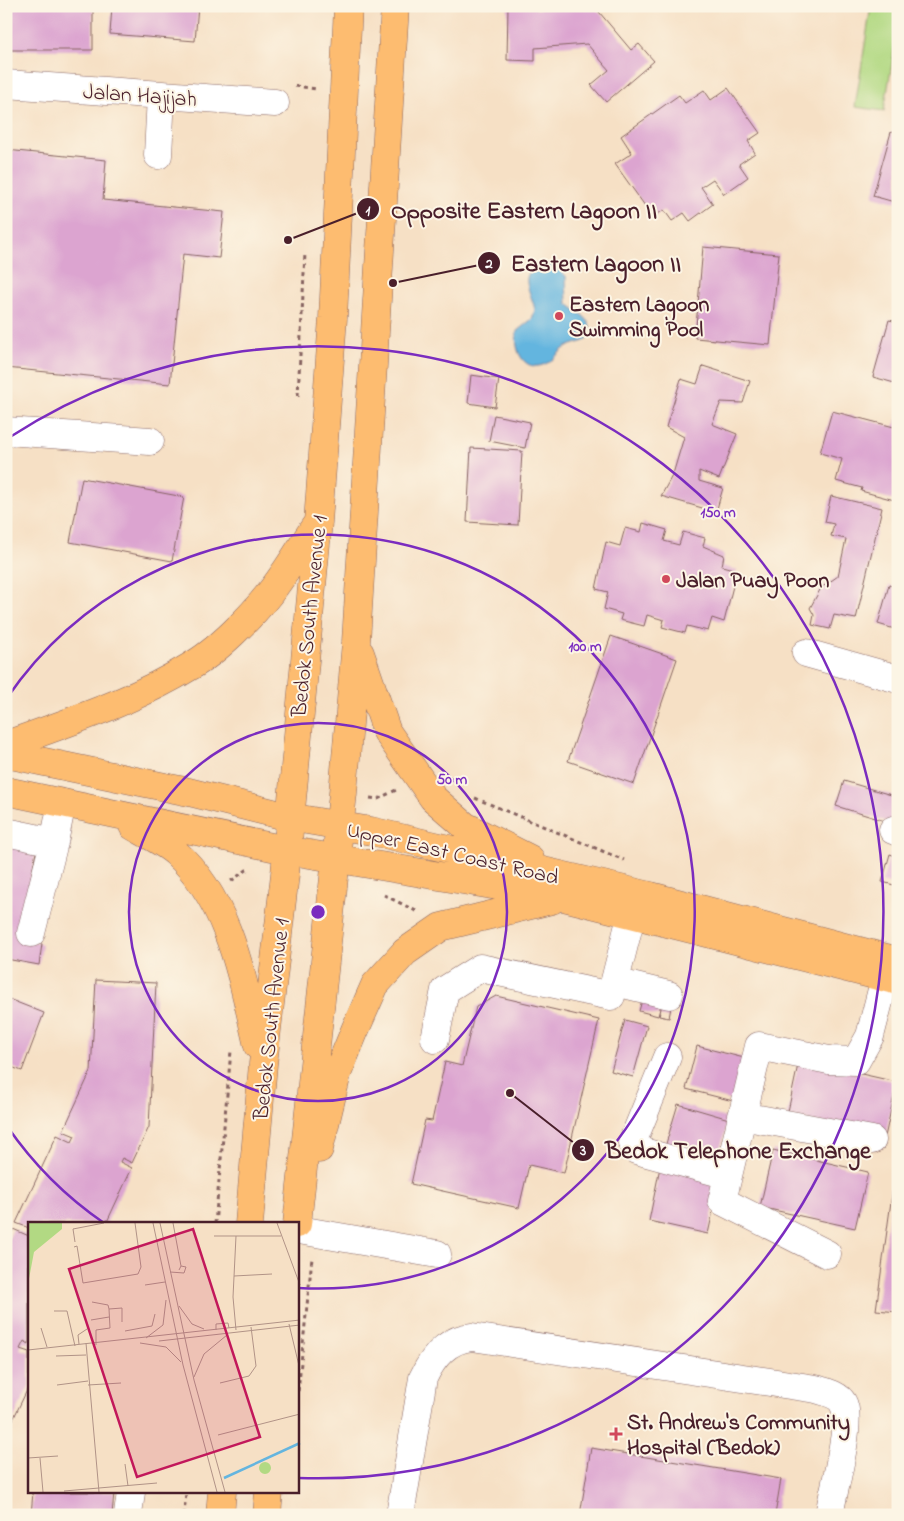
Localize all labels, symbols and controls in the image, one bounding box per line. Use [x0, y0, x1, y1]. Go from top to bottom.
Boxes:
street label: Jalan Hajijah [82, 77, 198, 117]
callout: Opposite Eastern Lagoon II [355, 190, 667, 229]
text: Opposite Eastern Lagoon II [391, 195, 657, 231]
text: 1 [366, 200, 371, 222]
callout: Eastern Lagoon II [476, 243, 692, 282]
text: Eastern Lagoon II [511, 248, 681, 284]
text: 2 [484, 253, 493, 275]
place label: Eastern Lagoon Swimming Pool [569, 290, 710, 348]
marker: Eastern Lagoon Swimming Pool [553, 310, 565, 322]
text: 150 m [700, 502, 736, 524]
street label: Bedok South Avenue 1 [284, 514, 337, 720]
place label: Jalan Puay Poon [676, 566, 829, 599]
marker: Jalan Puay Poon [660, 573, 672, 585]
text: 100 m [568, 636, 602, 658]
text: 50 m [437, 769, 468, 791]
street label: Upper East Coast Road [343, 815, 561, 895]
centre of rings [309, 903, 327, 921]
street label: Bedok South Avenue 1 [246, 917, 299, 1123]
callout: Bedok Telephone Exchange [570, 1130, 881, 1169]
text: Bedok Telephone Exchange [604, 1135, 872, 1171]
text: 3 [579, 1140, 586, 1162]
inset map [28, 1222, 299, 1494]
place label: St. Andrew's Community Hospital (Bedok) [627, 1408, 850, 1465]
marker: St. Andrew's Community Hospital (Bedok) [609, 1427, 623, 1441]

